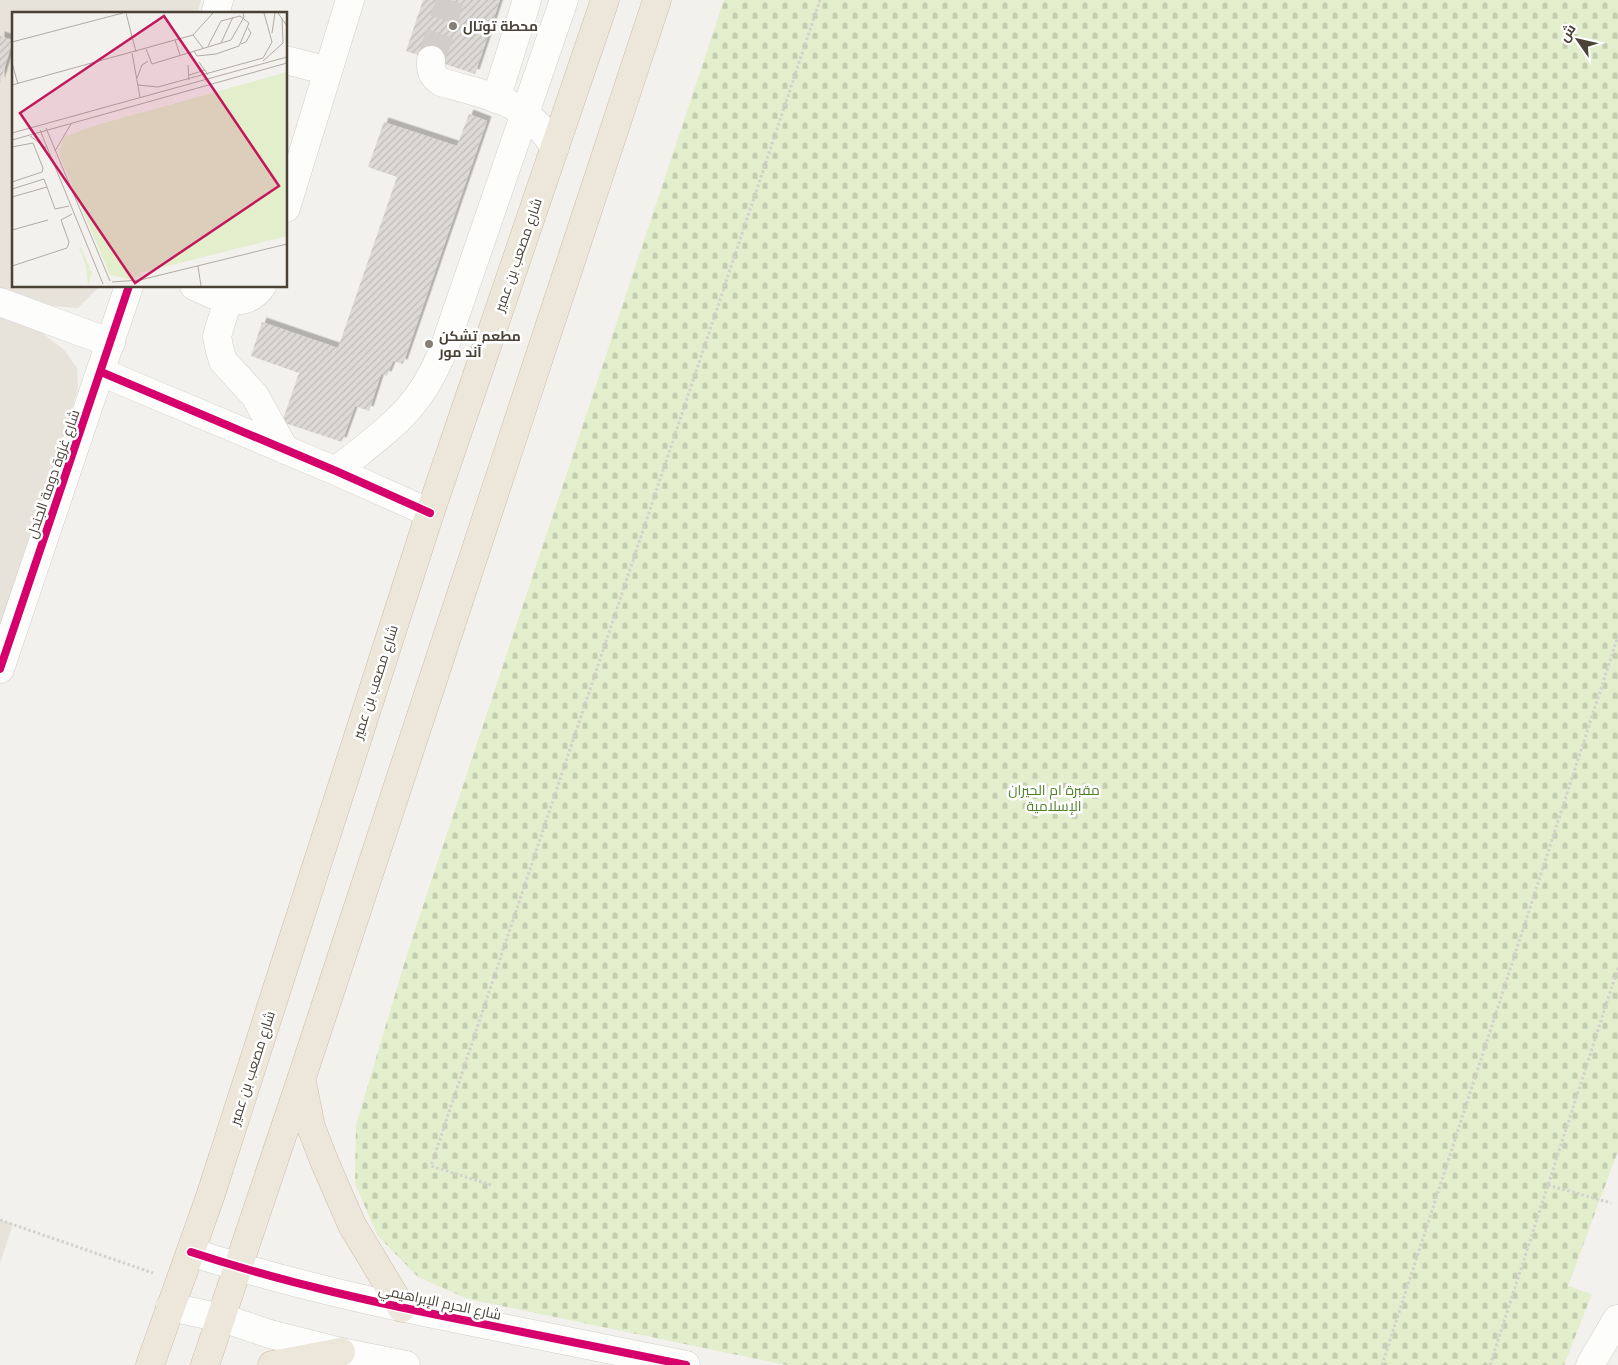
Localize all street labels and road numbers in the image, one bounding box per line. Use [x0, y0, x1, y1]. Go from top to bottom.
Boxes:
street label: شارع مصعب بن عمير [490, 196, 546, 315]
street label: شارع غزوة دومة الجندل [23, 407, 83, 541]
street label: شارع مصعب بن عمير [348, 623, 402, 742]
street label: شارع مصعب بن عمير [225, 1009, 279, 1128]
street label: شارع الحرم الإبراهيمي [376, 1280, 503, 1327]

